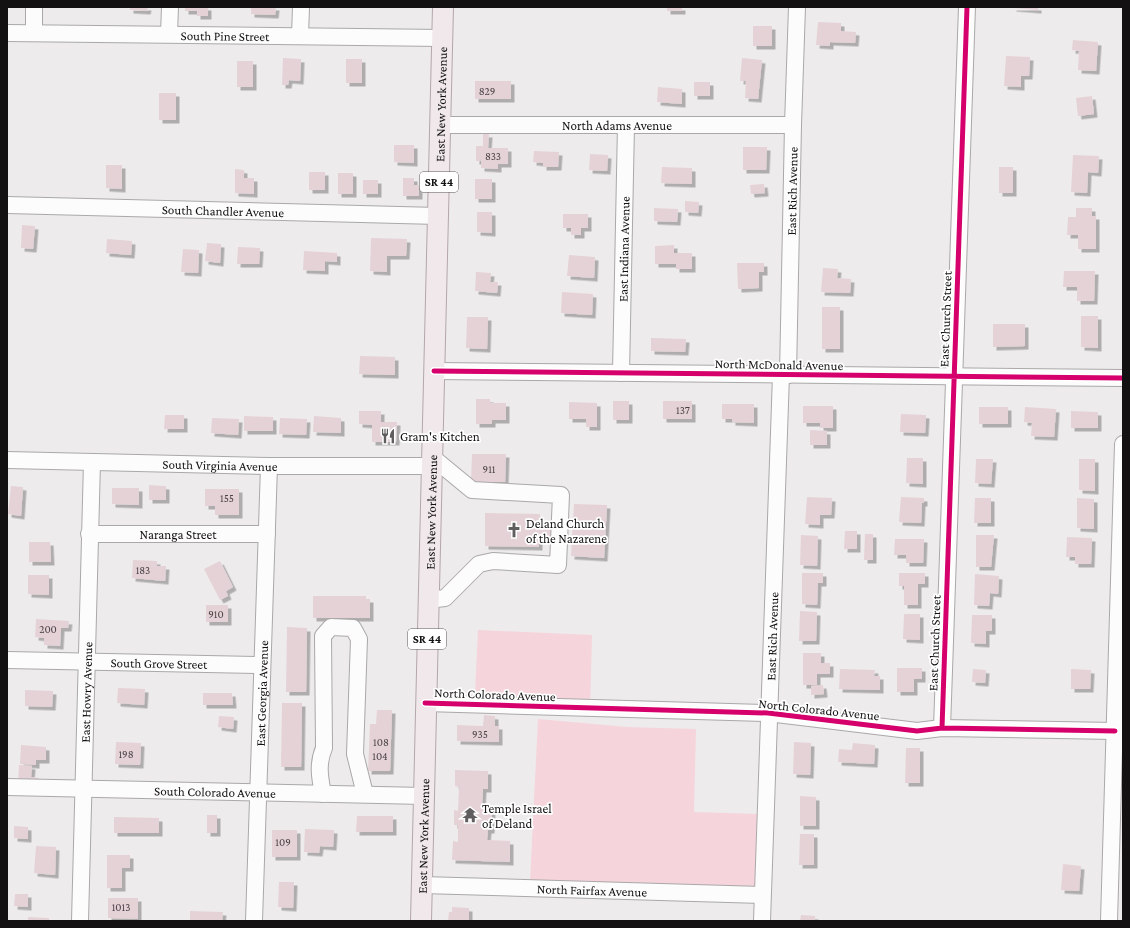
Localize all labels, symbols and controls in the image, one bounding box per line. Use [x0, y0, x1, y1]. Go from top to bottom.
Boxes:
street label: South Pine Street [181, 28, 270, 44]
street label: East New York Avenue [432, 46, 450, 162]
house number: 829 [479, 85, 495, 97]
street label: North Adams Avenue [562, 118, 672, 133]
street label: East Rich Avenue [784, 146, 801, 236]
house number: 833 [485, 150, 501, 162]
road number: SR 44 [420, 172, 458, 192]
street label: East Indiana Avenue [615, 196, 633, 302]
street label: South Chandler Avenue [162, 202, 284, 220]
street label: East Church Street [936, 270, 955, 367]
street label: North McDonald Avenue [715, 356, 844, 373]
house number: 137 [676, 404, 690, 416]
restaurant icon: Gram's Kitchen [379, 427, 397, 445]
place label: Gram's Kitchen [400, 429, 480, 444]
street label: East New York Avenue [422, 454, 440, 570]
street label: South Virginia Avenue [162, 457, 278, 474]
house number: 911 [483, 463, 496, 475]
house number: 155 [220, 492, 234, 504]
place label: Deland Church of the Nazarene [526, 516, 607, 546]
church icon: Deland Church of the Nazarene [505, 521, 523, 539]
street label: Naranga Street [139, 527, 217, 542]
house number: 183 [136, 564, 150, 576]
street label: East Rich Avenue [763, 591, 781, 681]
street label: East Church Street [925, 594, 944, 691]
house number: 910 [208, 608, 224, 620]
house number: 200 [39, 623, 57, 635]
road number: SR 44 [408, 629, 446, 649]
street label: East Georgia Avenue [253, 640, 271, 746]
street label: East Howry Avenue [78, 641, 95, 743]
street label: South Grove Street [110, 655, 208, 672]
street label: North Colorado Avenue [434, 685, 556, 704]
street label: North Colorado Avenue [758, 696, 880, 723]
house number: 935 [472, 728, 488, 740]
house number: 108 [373, 736, 389, 748]
house number: 198 [118, 748, 134, 760]
house number: 104 [372, 750, 388, 762]
street label: East New York Avenue [415, 778, 432, 894]
street label: South Colorado Avenue [154, 783, 276, 801]
place label: Temple Israel of Deland [482, 801, 552, 831]
temple icon: Temple Israel of Deland [461, 806, 479, 824]
house number: 109 [275, 836, 291, 848]
street label: North Fairfax Avenue [537, 881, 648, 900]
house number: 1013 [112, 901, 130, 913]

